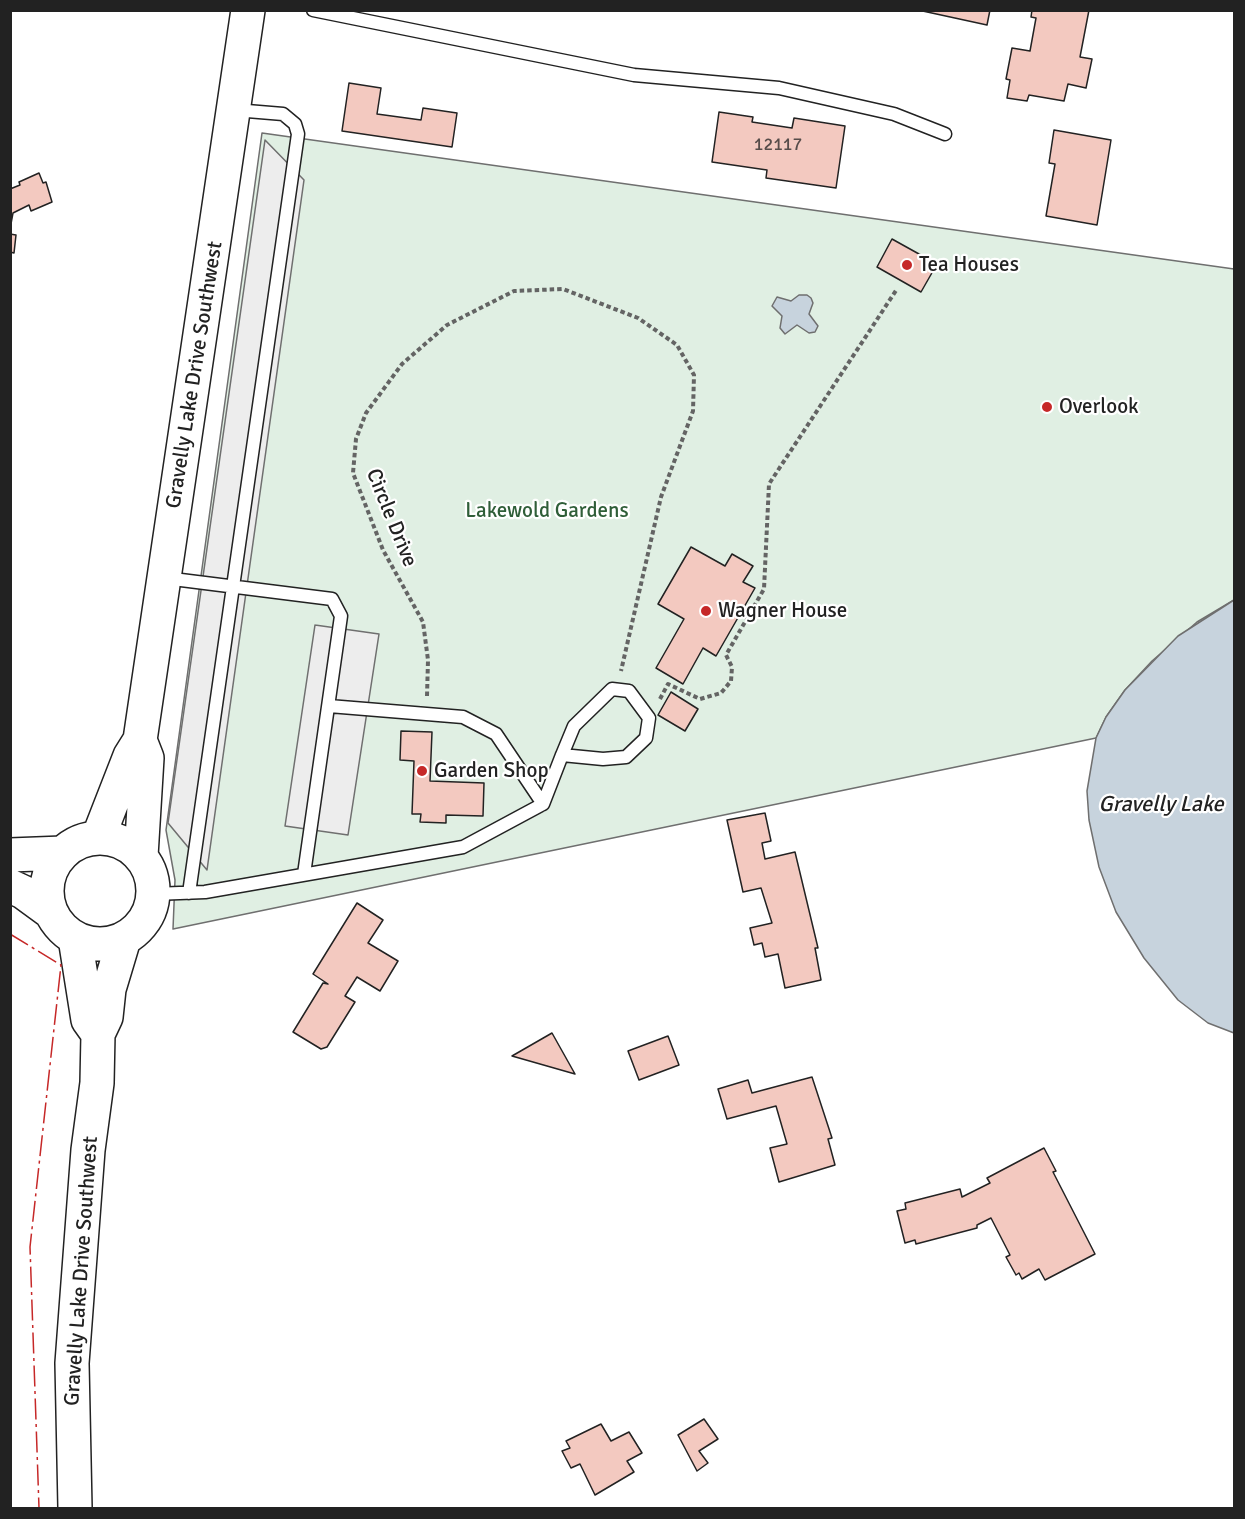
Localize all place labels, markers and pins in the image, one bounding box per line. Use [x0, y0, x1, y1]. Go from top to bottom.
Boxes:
place label: Tea Houses [919, 252, 1019, 278]
marker: Tea Houses [900, 258, 914, 272]
place label: Overlook [1059, 394, 1139, 420]
marker: Overlook [1040, 400, 1054, 414]
place label: Wagner House [718, 598, 847, 624]
marker: Wagner House [699, 604, 713, 618]
place label: Garden Shop [434, 758, 549, 784]
marker: Garden Shop [415, 764, 429, 778]

